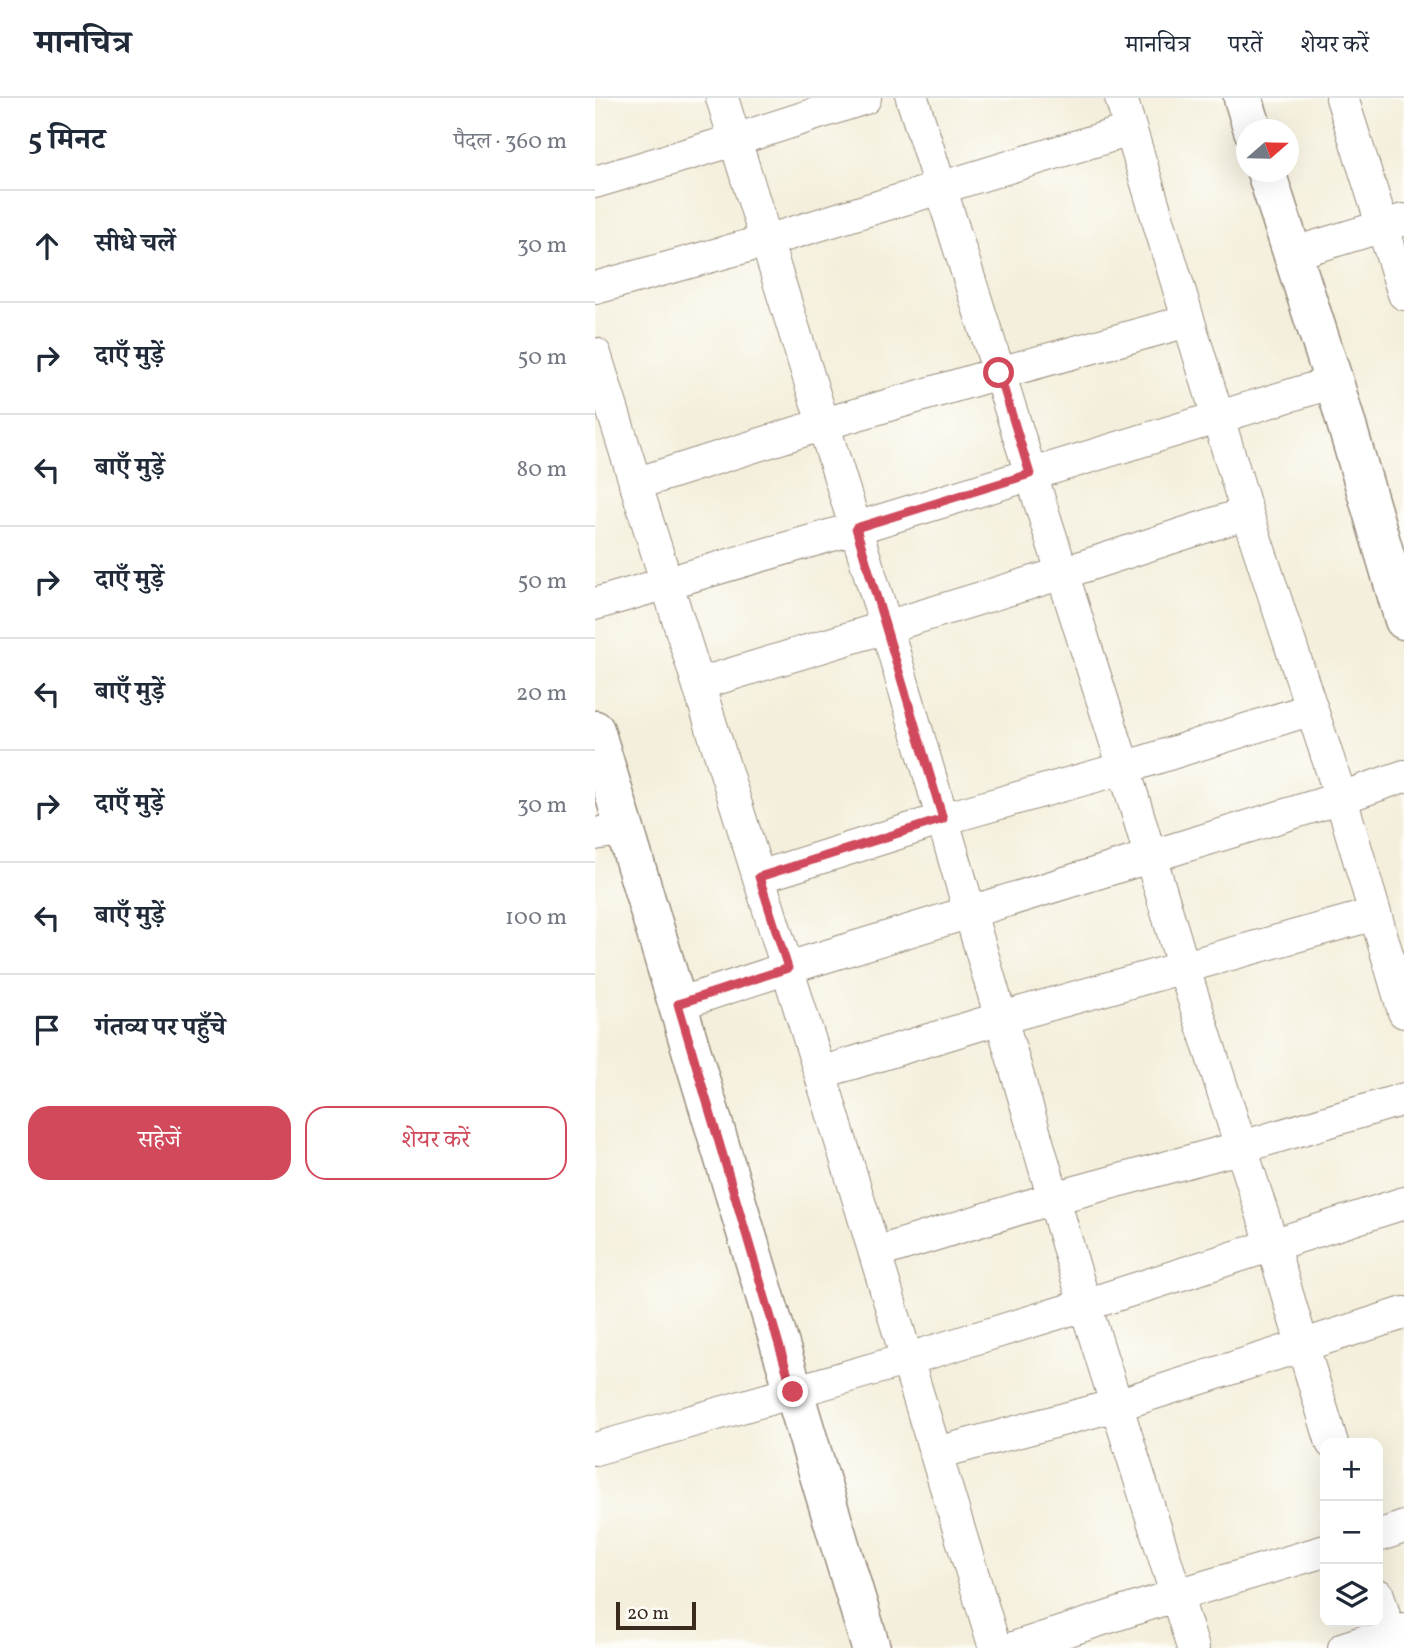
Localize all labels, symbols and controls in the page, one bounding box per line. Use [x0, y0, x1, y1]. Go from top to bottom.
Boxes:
text: मानचित्र [35, 22, 131, 68]
text: मानचित्र [1125, 29, 1190, 63]
text: परतें [1228, 29, 1263, 63]
text: शेयर करें [1301, 29, 1369, 63]
north arrow [1236, 119, 1299, 182]
text: 5 मिनट [28, 120, 105, 162]
text: पैदल · 360 m [453, 126, 567, 158]
text: सीधे चलें [95, 226, 176, 262]
icon: ahead [28, 227, 66, 265]
text: 30 m [517, 230, 567, 262]
text: दाएँ मुड़ें [95, 338, 164, 374]
icon: right [28, 339, 66, 377]
text: 50 m [518, 342, 567, 374]
route start [983, 357, 1014, 388]
text: बाएँ मुड़ें [95, 450, 165, 486]
icon: left [28, 451, 66, 489]
text: 80 m [517, 454, 567, 486]
text: दाएँ मुड़ें [95, 562, 164, 598]
icon: right [28, 563, 66, 601]
text: 50 m [518, 566, 567, 598]
text: बाएँ मुड़ें [95, 674, 165, 710]
icon: left [28, 675, 66, 713]
text: 20 m [516, 678, 567, 710]
text: दाएँ मुड़ें [95, 786, 164, 822]
icon: right [28, 787, 66, 825]
text: 30 m [517, 790, 567, 822]
text: बाएँ मुड़ें [95, 898, 165, 934]
icon: left [28, 899, 66, 937]
text: 100 m [505, 902, 567, 934]
text: गंतव्य पर पहुँचे [95, 1010, 226, 1046]
icon: arrive [28, 1011, 66, 1049]
button: सहेजें [28, 1106, 291, 1180]
button: शेयर करें [305, 1106, 567, 1180]
route end [777, 1376, 808, 1407]
map controls [1320, 1438, 1383, 1627]
button: + [1320, 1438, 1383, 1501]
button: − [1320, 1501, 1383, 1564]
button: layers [1320, 1564, 1383, 1627]
scale bar [616, 1599, 697, 1631]
text: 20 m [627, 1601, 669, 1627]

